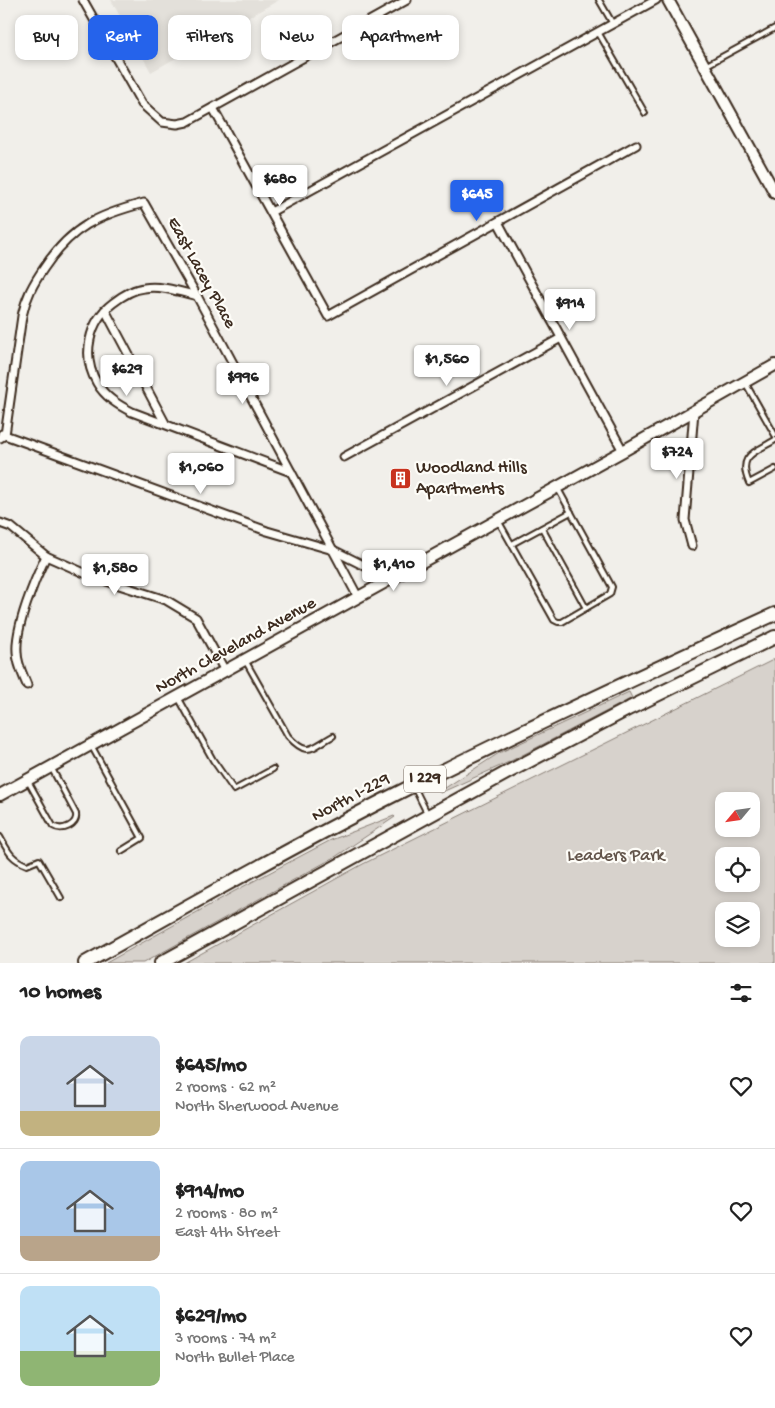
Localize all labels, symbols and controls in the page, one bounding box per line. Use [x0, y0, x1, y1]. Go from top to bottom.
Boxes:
chip: Buy [15, 15, 78, 60]
chip: Rent [88, 15, 158, 60]
chip: Filters [168, 15, 251, 60]
chip: New [261, 15, 332, 60]
chip: Apartment [342, 15, 459, 60]
pin: $680 [250, 164, 310, 207]
text: $680 [263, 171, 297, 190]
pin: $645 [447, 180, 507, 222]
text: $645 [461, 186, 493, 205]
street label: East Lacey Place [162, 214, 241, 333]
pin: $914 [540, 288, 600, 331]
text: $914 [555, 295, 585, 314]
pin: $1,560 [406, 344, 488, 387]
text: $1,560 [425, 351, 469, 370]
pin: $629 [97, 354, 157, 397]
text: $629 [111, 361, 143, 380]
pin: $996 [213, 362, 273, 405]
text: $996 [227, 369, 259, 388]
pin: $724 [647, 438, 707, 480]
text: $724 [662, 444, 692, 463]
pin: $1,060 [160, 452, 242, 495]
place label: Woodland Hills Apartments [416, 458, 528, 500]
text: $1,060 [179, 459, 223, 478]
building icon: Woodland Hills Apartments [388, 466, 412, 490]
pin: $1,410 [353, 550, 435, 592]
pin: $1,580 [74, 554, 156, 596]
text: $1,410 [373, 556, 415, 575]
text: $1,580 [93, 560, 137, 579]
street label: North Cleveland Avenue [152, 593, 321, 699]
road number: I 229 [404, 766, 446, 792]
street label: North I-229 [308, 769, 394, 827]
north arrow [715, 792, 760, 838]
map controls [715, 792, 760, 947]
park label: Leaders Park [567, 846, 667, 867]
button: locate [715, 847, 760, 892]
button: layers [715, 902, 760, 947]
icon: filters [727, 979, 755, 1007]
text: 10 homes [20, 981, 101, 1006]
text: $645/mo [175, 1054, 247, 1079]
icon: home [60, 1056, 120, 1116]
icon: heart [727, 1072, 755, 1100]
text: 2 rooms · 62 m² [175, 1079, 276, 1098]
text: North Sherwood Avenue [175, 1098, 339, 1117]
text: $914/mo [175, 1180, 244, 1205]
icon: home [60, 1181, 120, 1241]
icon: heart [727, 1197, 755, 1225]
text: 2 rooms · 80 m² [175, 1205, 278, 1224]
text: East 4th Street [175, 1224, 279, 1243]
text: $629/mo [175, 1305, 247, 1330]
icon: home [60, 1306, 120, 1366]
icon: heart [727, 1322, 755, 1350]
text: 3 rooms · 74 m² [175, 1330, 277, 1349]
text: North Bullet Place [175, 1349, 295, 1368]

